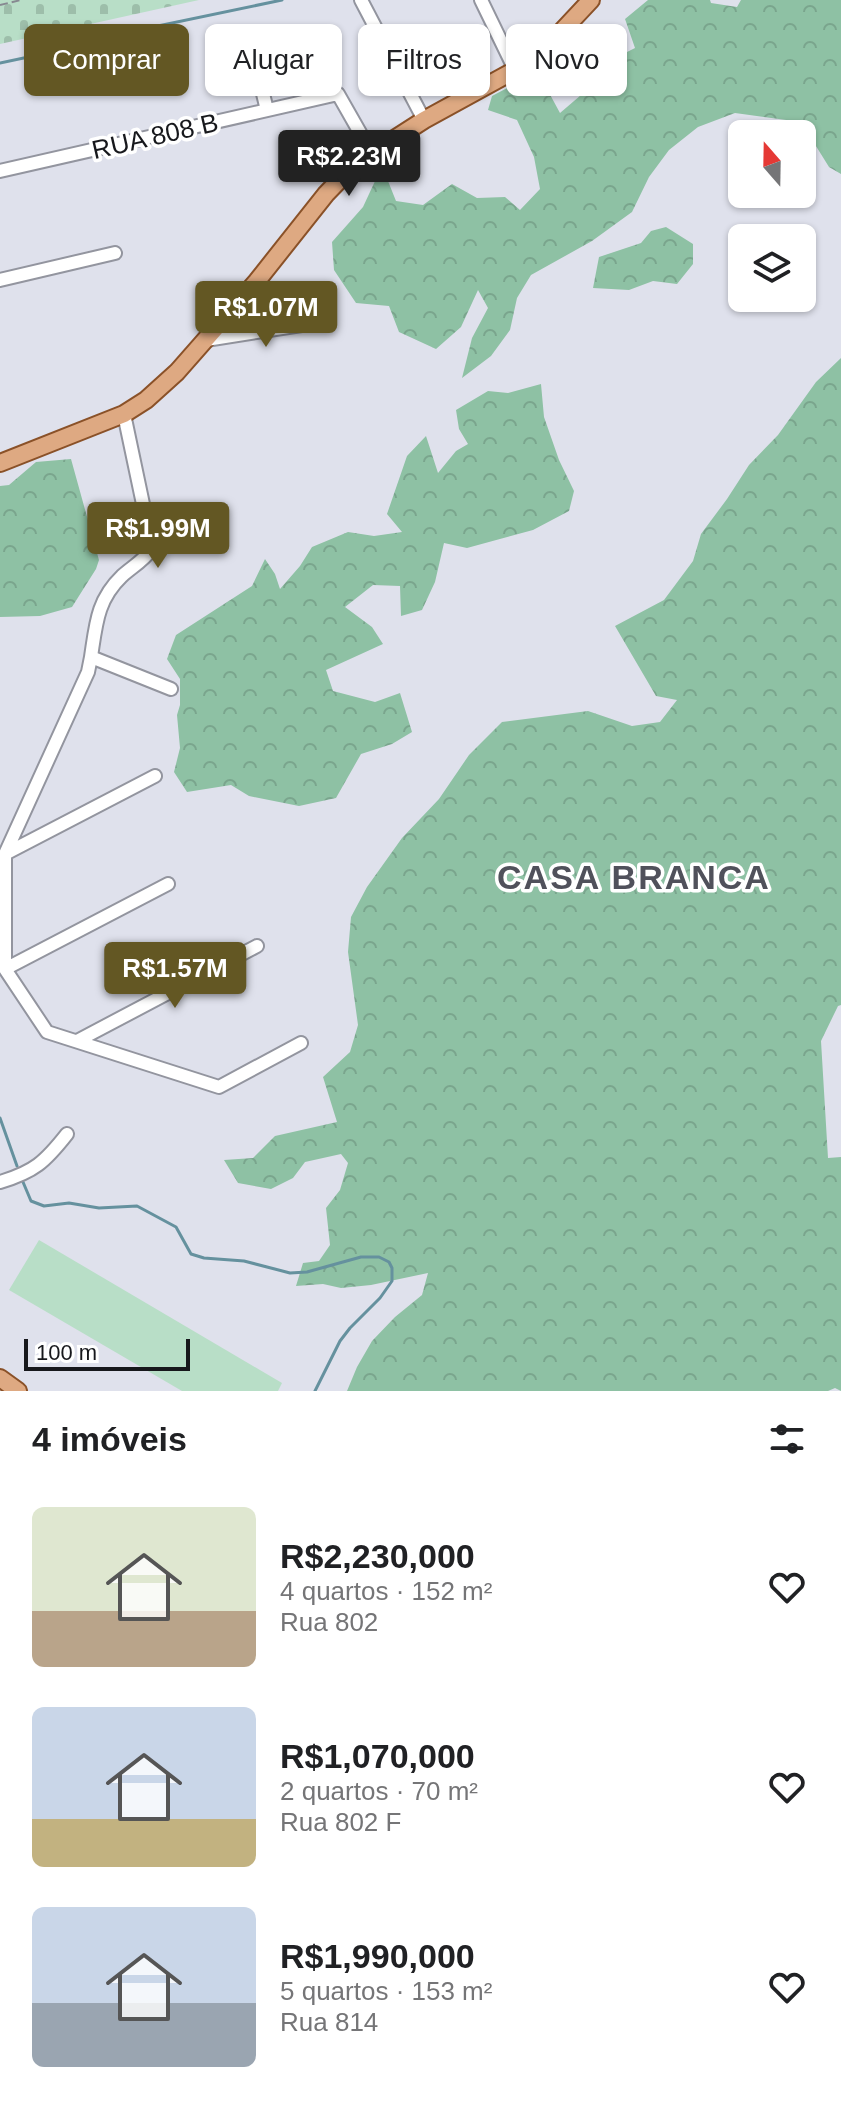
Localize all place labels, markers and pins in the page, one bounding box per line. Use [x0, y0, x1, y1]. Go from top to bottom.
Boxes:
pin: R$2.23M [275, 130, 423, 198]
pin: R$1.07M [192, 281, 340, 349]
pin: R$1.99M [84, 502, 232, 570]
pin: R$1.57M [101, 942, 249, 1010]

